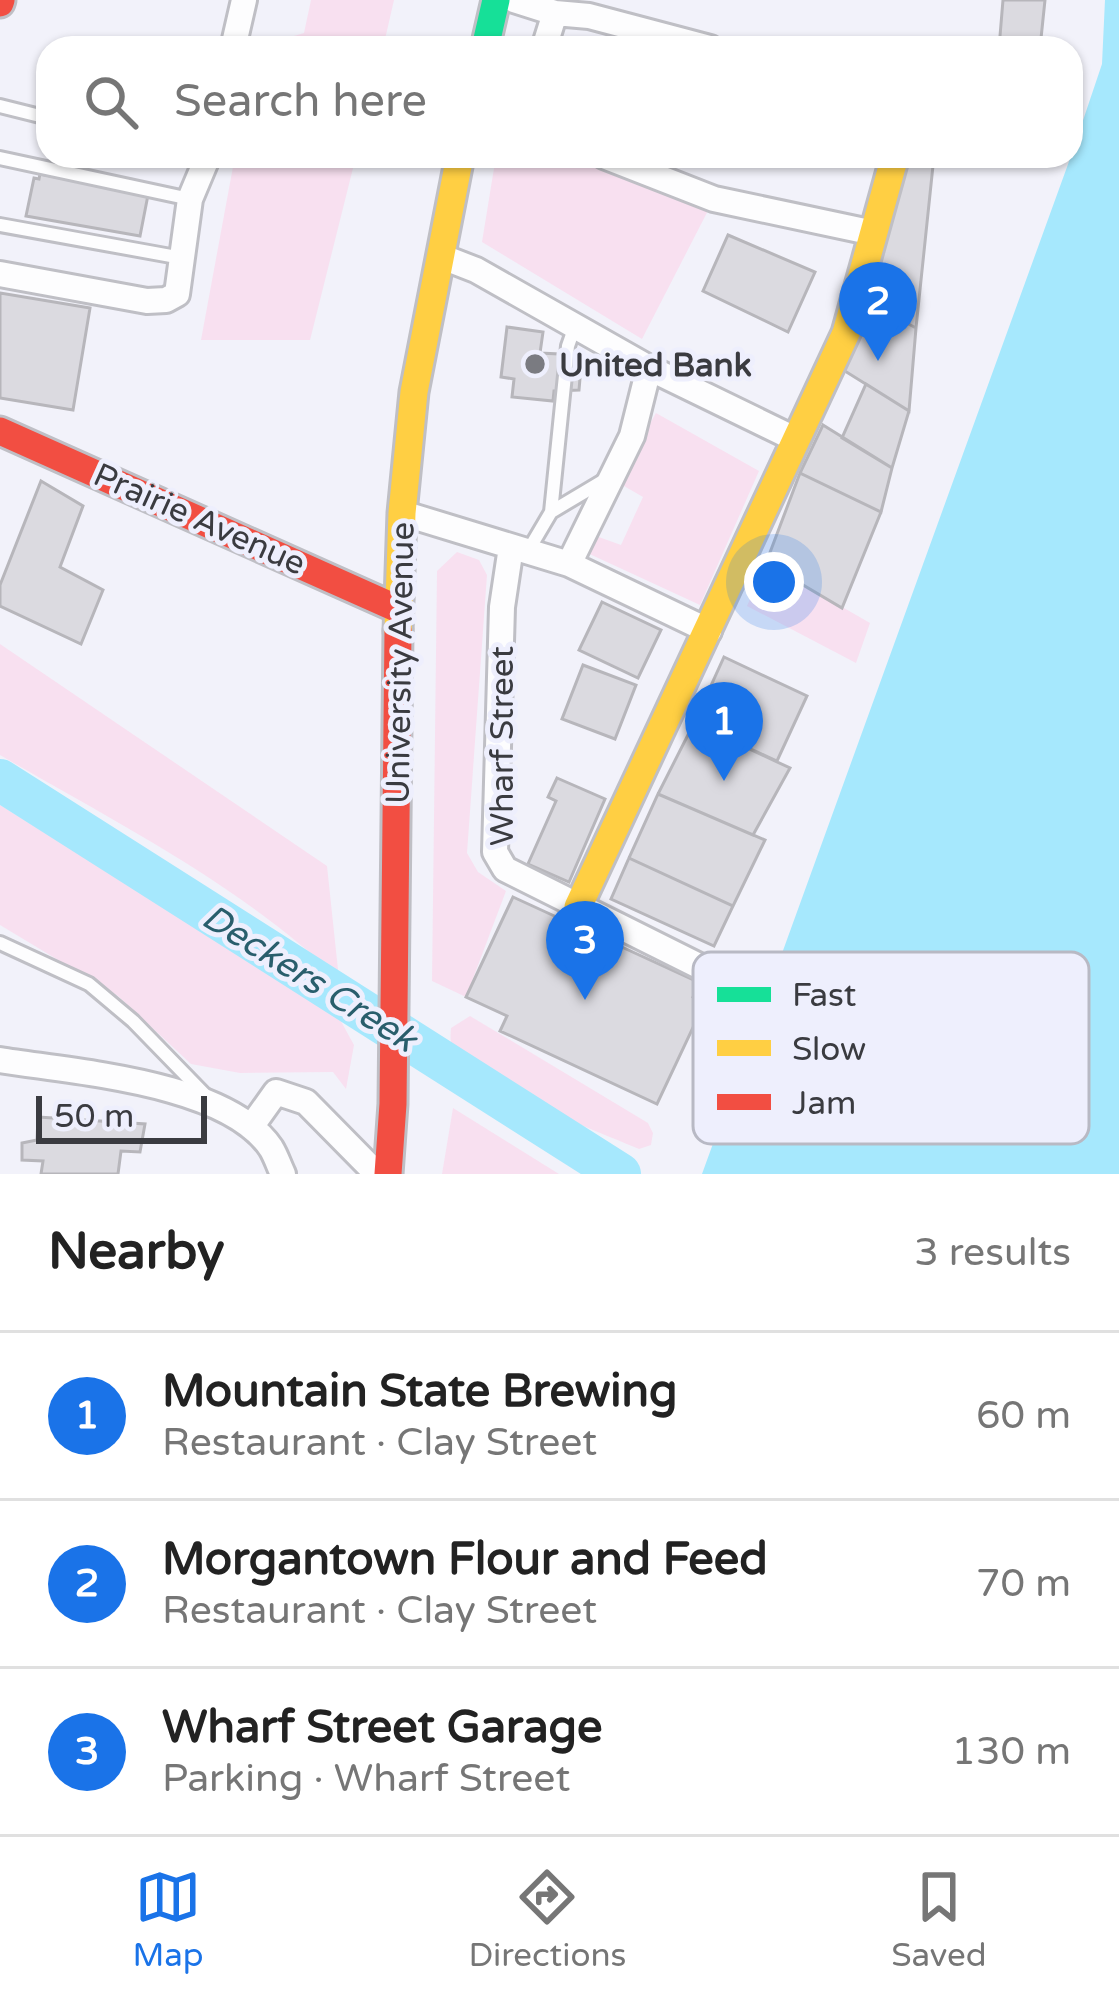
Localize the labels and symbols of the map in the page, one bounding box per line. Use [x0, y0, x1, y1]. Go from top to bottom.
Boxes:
pin: 2 [839, 262, 917, 361]
place label: United Bank [559, 346, 752, 385]
marker: United Bank [522, 351, 548, 377]
street label: Prairie Avenue [88, 455, 311, 583]
street label: University Avenue [379, 522, 422, 804]
your location [744, 552, 804, 612]
street label: Wharf Street [483, 646, 522, 846]
pin: 1 [685, 682, 763, 781]
water label: Deckers Creek [194, 895, 426, 1063]
pin: 3 [546, 901, 624, 1000]
legend [693, 952, 1089, 1144]
text: Fast [792, 976, 856, 1015]
text: Slow [792, 1030, 866, 1069]
text: Jam [792, 1084, 856, 1123]
scale bar [36, 1090, 207, 1143]

